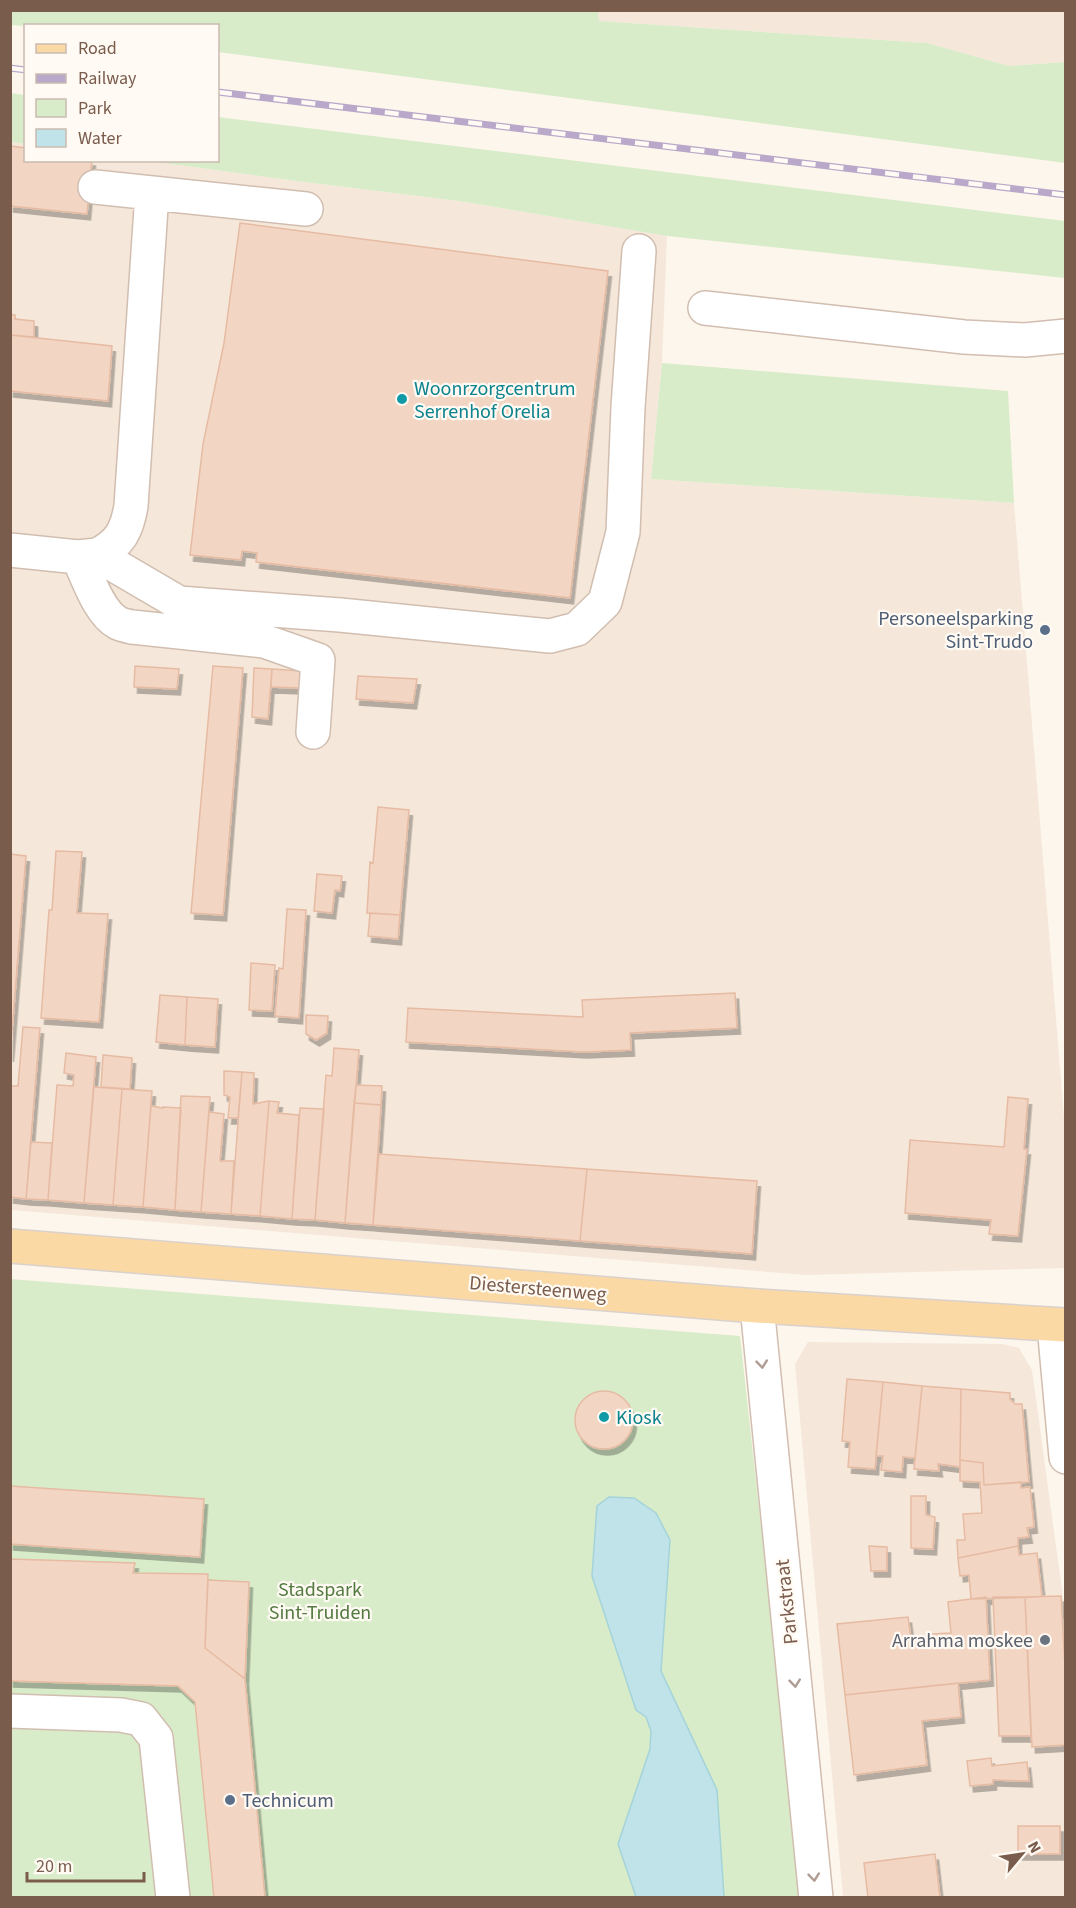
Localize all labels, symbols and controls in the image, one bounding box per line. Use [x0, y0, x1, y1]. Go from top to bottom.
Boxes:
legend [24, 24, 219, 162]
text: Road [78, 36, 117, 61]
text: Railway [78, 66, 137, 91]
text: Park [78, 96, 112, 121]
text: Water [78, 126, 122, 151]
place label: Woonrzorgcentrum Serrenhof Orelia [414, 375, 576, 426]
marker: Woonrzorgcentrum Serrenhof Orelia [395, 392, 409, 406]
place label: Personeelsparking Sint-Trudo [878, 605, 1033, 656]
marker: Personeelsparking Sint-Trudo [1038, 623, 1052, 637]
street label: Diestersteenweg [468, 1269, 608, 1309]
one-way arrow [755, 1360, 768, 1369]
place label: Kiosk [616, 1404, 662, 1432]
marker: Kiosk [597, 1410, 611, 1424]
street label: Parkstraat [769, 1558, 805, 1646]
park label: Stadspark Sint-Truiden [269, 1576, 371, 1627]
place label: Arrahma moskee [892, 1627, 1033, 1655]
marker: Arrahma moskee [1038, 1633, 1052, 1647]
one-way arrow [788, 1679, 801, 1688]
place label: Technicum [242, 1787, 334, 1815]
marker: Technicum [223, 1793, 237, 1807]
north arrow [992, 1824, 1052, 1884]
text: N [1022, 1837, 1046, 1857]
scale bar [27, 1845, 144, 1883]
text: 20 m [36, 1854, 72, 1879]
one-way arrow [807, 1873, 820, 1882]

